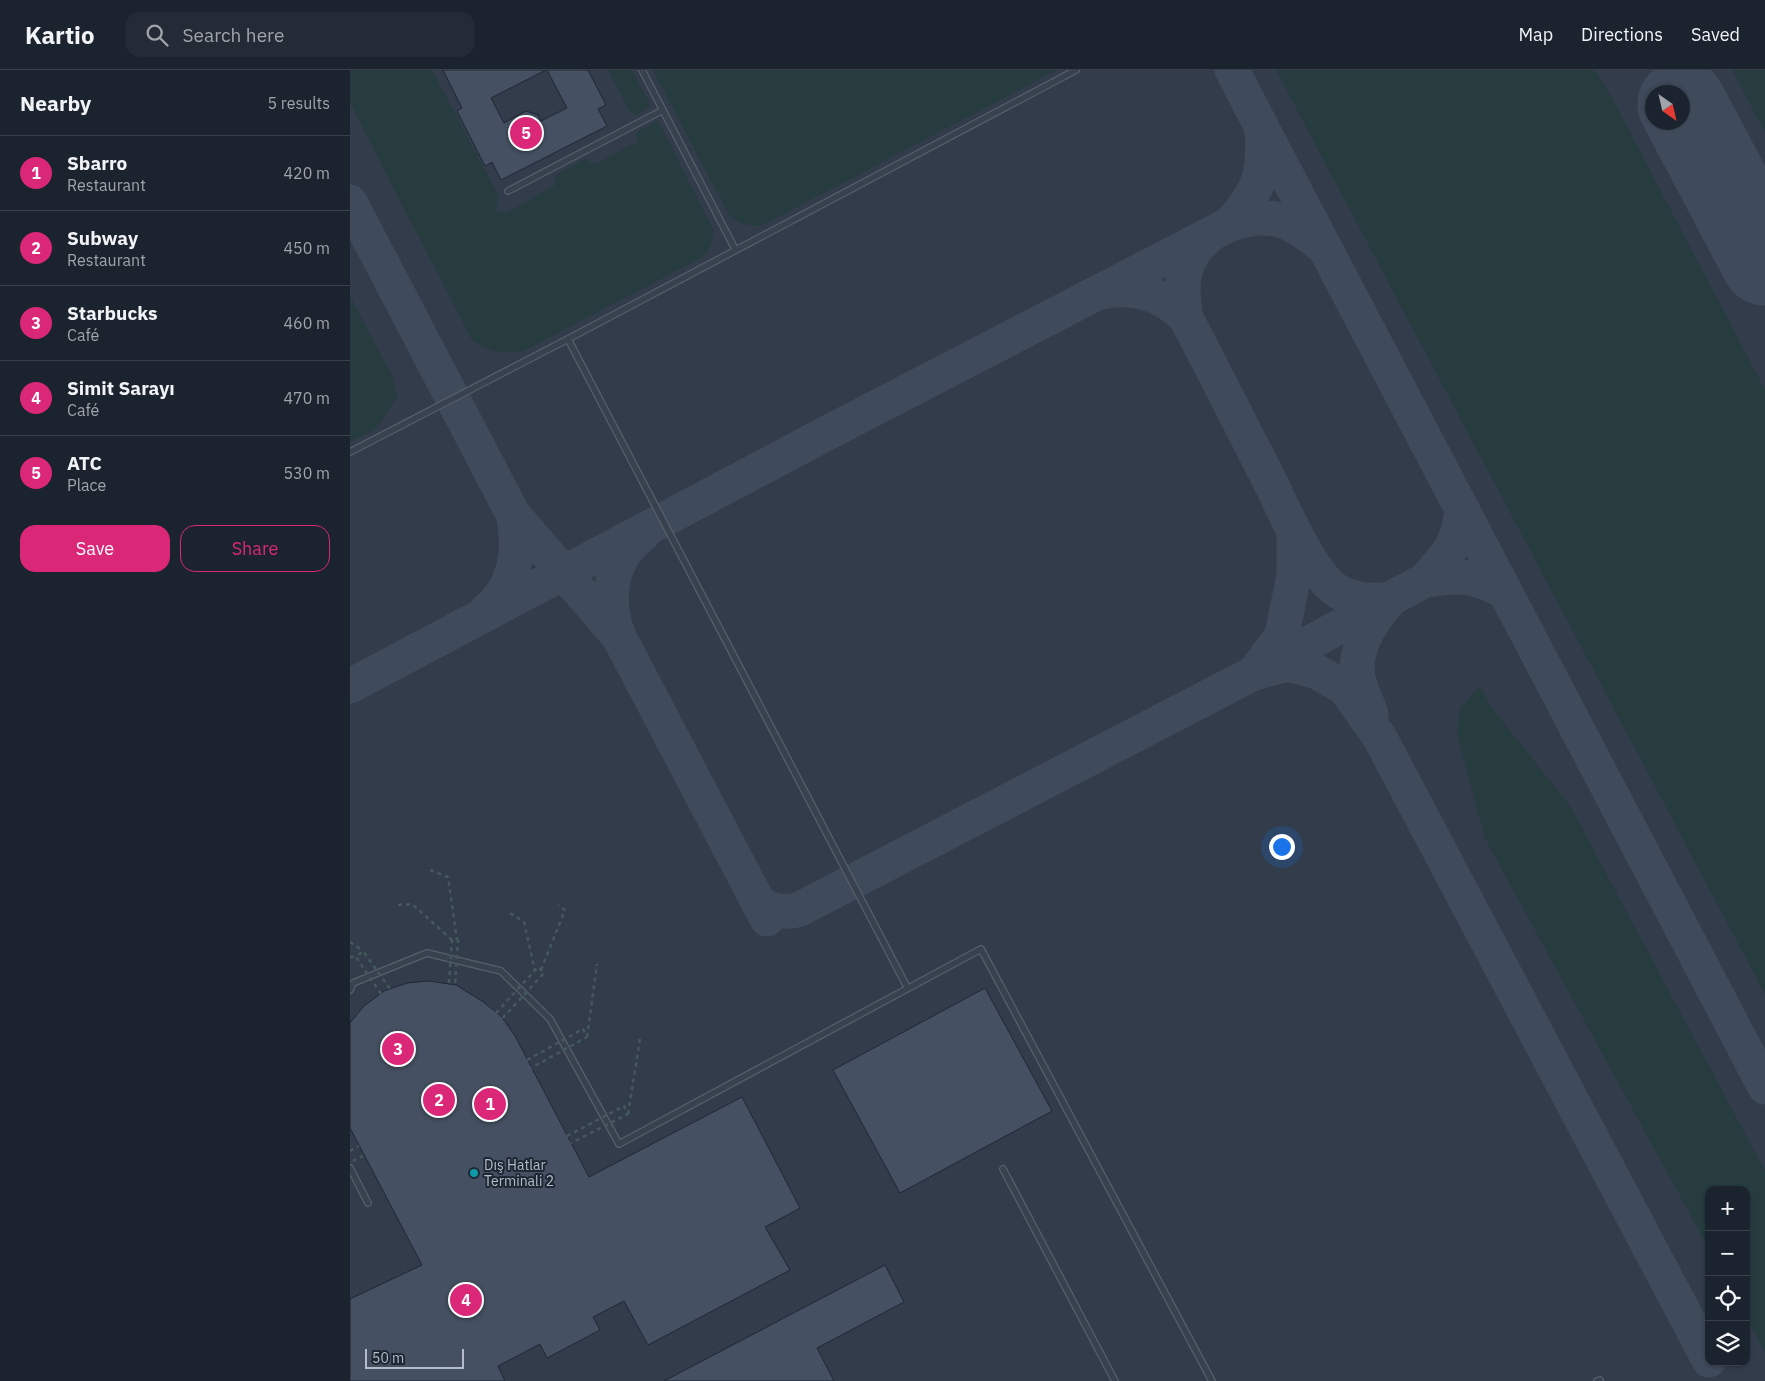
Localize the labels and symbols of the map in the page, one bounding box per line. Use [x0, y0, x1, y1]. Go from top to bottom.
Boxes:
north arrow [1645, 85, 1690, 130]
pin: 5 [510, 114, 542, 152]
your location [1269, 834, 1295, 860]
pin: 3 [382, 1030, 414, 1068]
pin: 2 [423, 1081, 455, 1119]
pin: 1 [474, 1085, 506, 1123]
place label: Dış Hatlar Terminali 2 [484, 1156, 554, 1190]
marker: Dış Hatlar Terminali 2 [468, 1167, 480, 1179]
pin: 4 [450, 1281, 482, 1319]
scale bar [365, 1346, 464, 1369]

